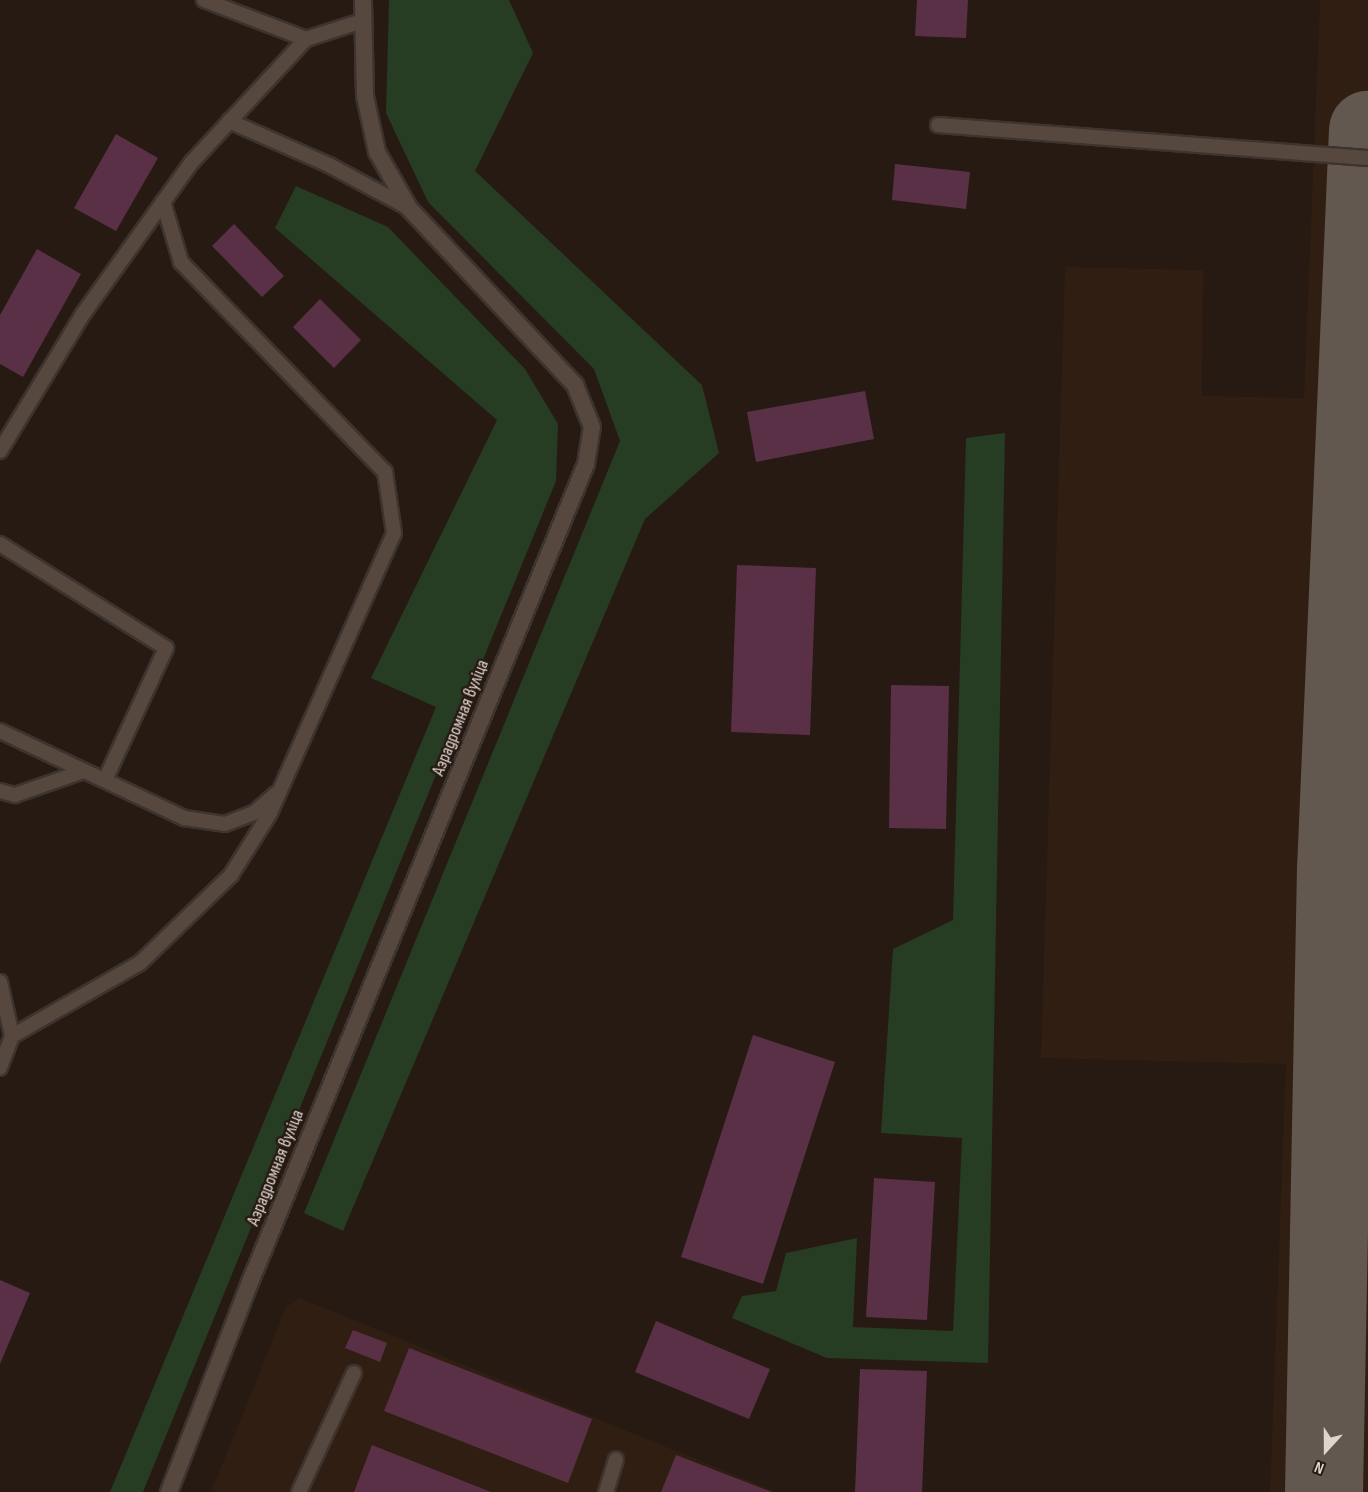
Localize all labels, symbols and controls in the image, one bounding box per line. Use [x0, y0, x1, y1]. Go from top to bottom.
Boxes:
street label: Аэрадромная вуліца [428, 657, 494, 779]
street label: Аэрадромная вуліца [243, 1107, 309, 1229]
north arrow [1296, 1420, 1356, 1480]
text: N [1312, 1457, 1327, 1478]

